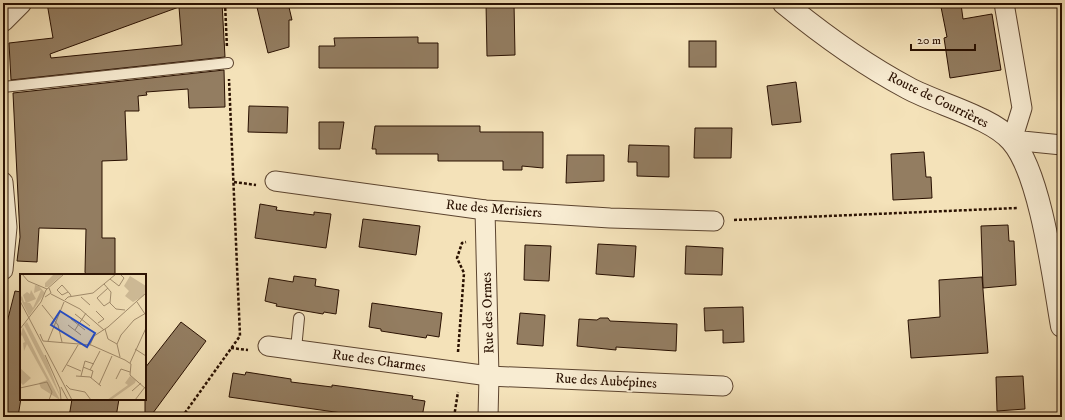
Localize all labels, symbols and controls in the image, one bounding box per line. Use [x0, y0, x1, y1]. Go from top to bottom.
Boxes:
scale bar [911, 26, 975, 52]
text: 20 m [917, 33, 941, 48]
street label: Route de Courrières [884, 68, 992, 132]
street label: Rue des Merisiers [445, 196, 543, 222]
street label: Rue des Ormes [478, 272, 498, 354]
inset map [20, 274, 146, 400]
street label: Rue des Charmes [331, 346, 427, 377]
street label: Rue des Aubépines [555, 369, 658, 393]

